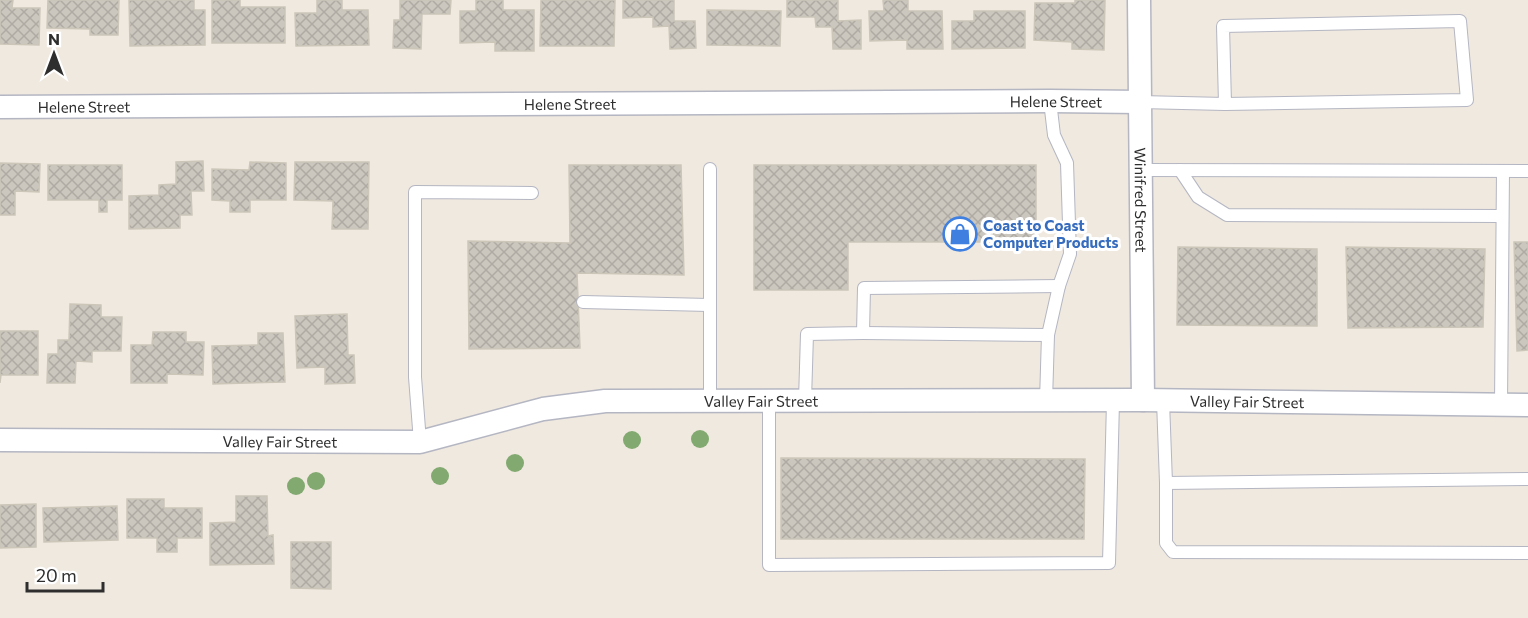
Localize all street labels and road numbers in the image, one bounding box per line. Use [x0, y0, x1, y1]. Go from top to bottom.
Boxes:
street label: Helene Street [1010, 92, 1102, 111]
street label: Helene Street [524, 94, 616, 113]
street label: Helene Street [38, 97, 130, 116]
street label: Winifred Street [1131, 147, 1151, 253]
street label: Valley Fair Street [704, 392, 819, 410]
street label: Valley Fair Street [1190, 392, 1305, 411]
street label: Valley Fair Street [223, 432, 337, 451]

